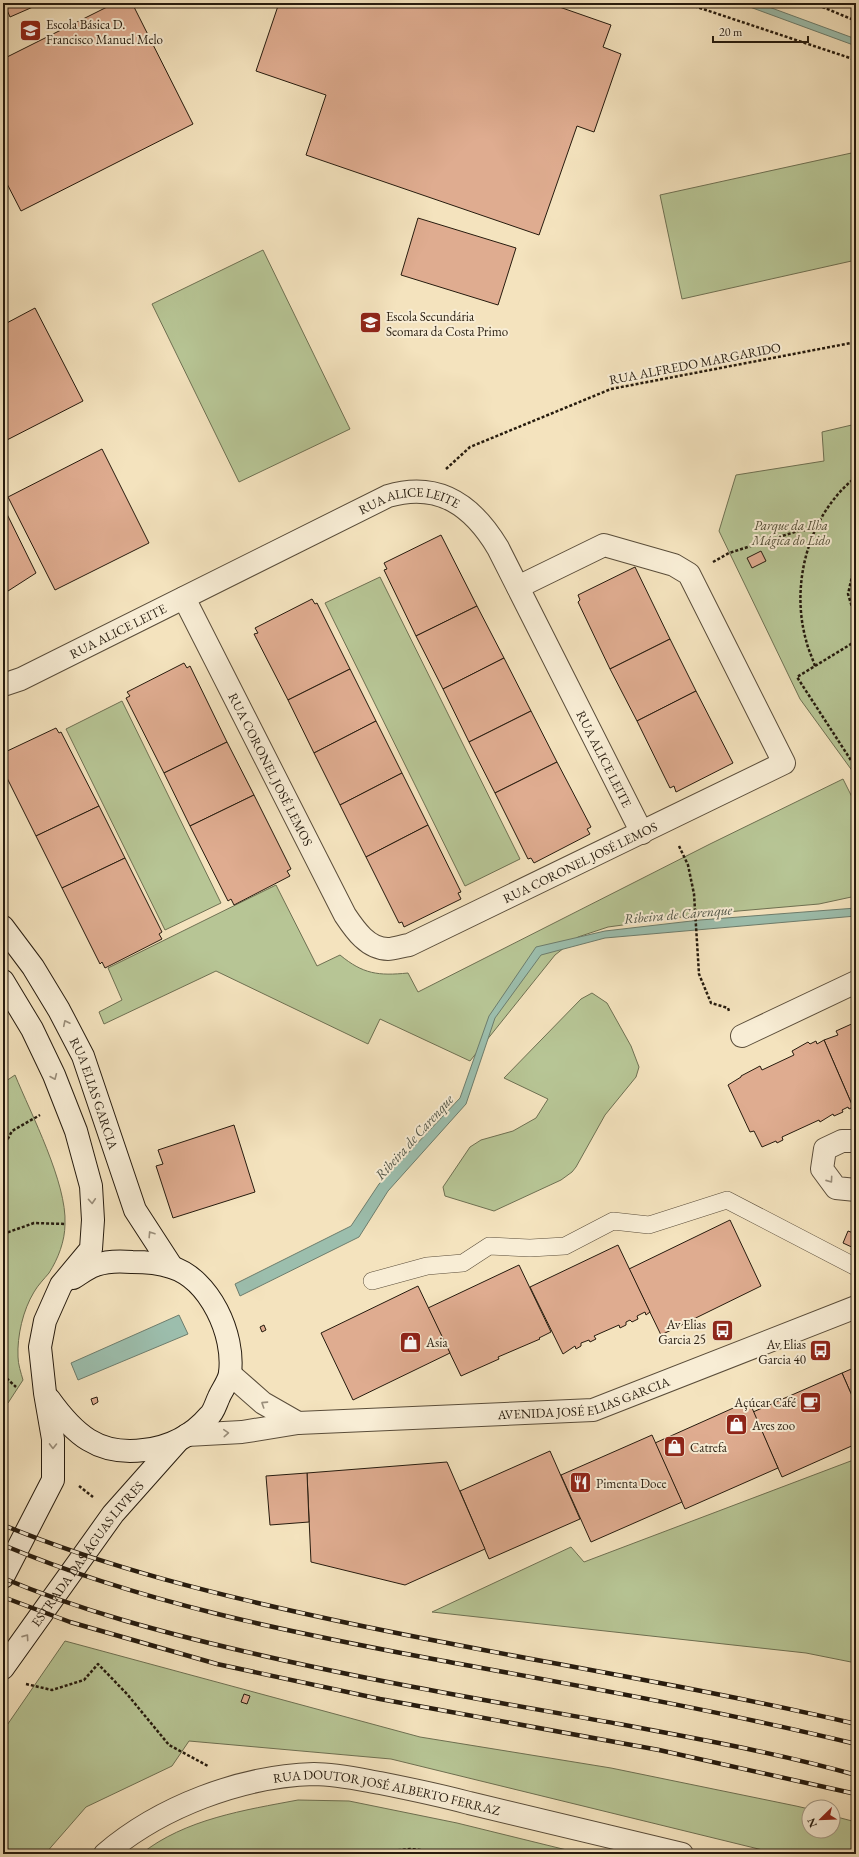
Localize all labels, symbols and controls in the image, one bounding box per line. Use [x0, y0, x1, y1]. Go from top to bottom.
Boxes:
place label: Escola Básica D. Francisco Manuel Melo [46, 16, 163, 48]
school or university icon: Escola Básica D. Francisco Manuel Melo [18, 18, 44, 44]
scale bar [713, 18, 808, 44]
text: 20 m [719, 24, 743, 40]
place label: Escola Secundária Seomara da Costa Primo [386, 308, 508, 340]
school or university icon: Escola Secundária Seomara da Costa Primo [357, 310, 383, 336]
street label: RUA ALFREDO MARGARIDO [608, 338, 782, 388]
street label: RUA ALICE LEITE [356, 484, 463, 518]
park label: Parque da Ilha Mágica do Lido [751, 517, 830, 549]
street label: RUA ALICE LEITE [67, 600, 169, 663]
street label: RUA CORONEL JOSÉ LEMOS [225, 690, 316, 849]
street label: RUA ALICE LEITE [572, 708, 636, 810]
street label: RUA CORONEL JOSÉ LEMOS [500, 818, 660, 907]
water label: Ribeira de Carenque [623, 900, 733, 929]
one-way arrow [63, 1020, 71, 1027]
street label: RUA ELIAS GARCIA [66, 1034, 122, 1153]
one-way arrow [50, 1073, 58, 1080]
water label: Ribeira de Carenque [371, 1090, 458, 1184]
one-way arrow [825, 1176, 832, 1183]
one-way arrow [87, 1198, 96, 1204]
one-way arrow [148, 1231, 156, 1238]
place label: Av Elias Garcia 25 [658, 1316, 706, 1348]
bus stop icon: Av Elias Garcia 25 [709, 1318, 735, 1344]
shop icon: Asia [398, 1329, 424, 1355]
place label: Asia [425, 1334, 448, 1351]
place label: Av Elias Garcia 40 [758, 1336, 806, 1368]
bus stop icon: Av Elias Garcia 40 [808, 1338, 834, 1364]
street label: AVENIDA JOSÉ ELIAS GARCIA [496, 1373, 673, 1423]
cafe icon: Açúcar Café [798, 1389, 824, 1415]
place label: Açúcar Café [733, 1394, 796, 1411]
one-way arrow [261, 1401, 268, 1408]
shop icon: Aves zoo [724, 1412, 750, 1438]
place label: Aves zoo [751, 1417, 795, 1434]
one-way arrow [223, 1429, 229, 1438]
shop icon: Catrefa [661, 1434, 687, 1460]
place label: Catrefa [690, 1439, 728, 1456]
one-way arrow [49, 1443, 57, 1449]
restaurant icon: Pimenta Doce [568, 1470, 594, 1496]
place label: Pimenta Doce [596, 1475, 667, 1492]
street label: ESTRADA DAS ÁGUAS LIVRES [27, 1478, 147, 1630]
one-way arrow [21, 1634, 28, 1641]
street label: RUA DOUTOR JOSÉ ALBERTO FERRAZ [272, 1766, 502, 1819]
north arrow [801, 1799, 841, 1839]
text: N [804, 1816, 820, 1830]

